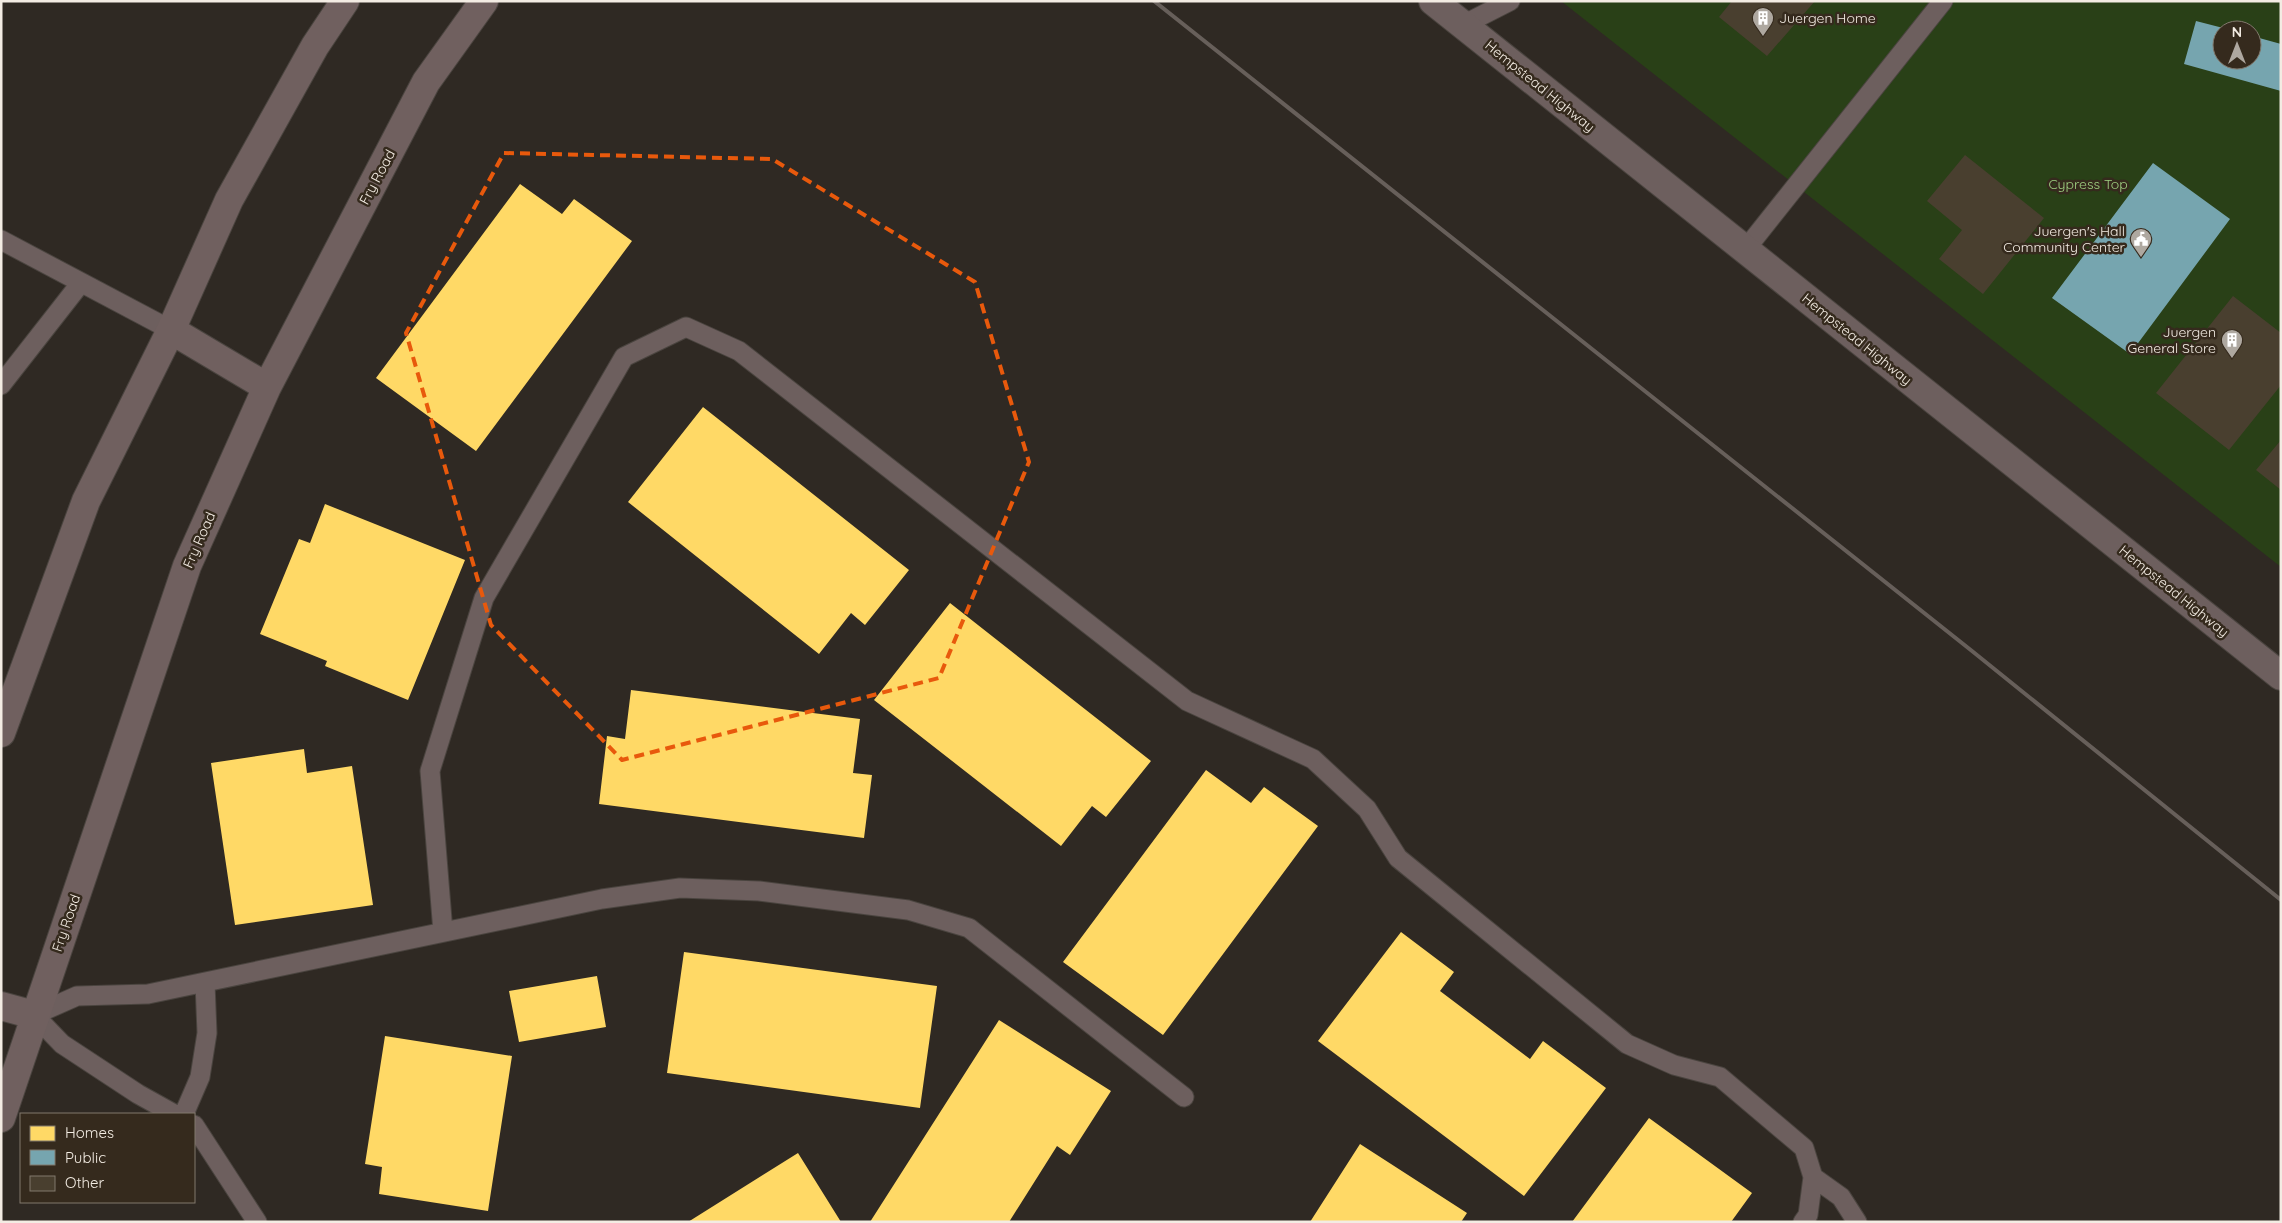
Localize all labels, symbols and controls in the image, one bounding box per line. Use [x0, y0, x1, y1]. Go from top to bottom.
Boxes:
building icon: Juergen Home [1751, 6, 1775, 37]
place label: Juergen Home [1779, 9, 1876, 27]
north arrow [2212, 20, 2262, 70]
text: N [2232, 23, 2242, 41]
street label: Hempstead Highway [1481, 36, 1599, 136]
street label: Fry Road [355, 146, 399, 208]
park label: Cypress Top [2048, 175, 2128, 193]
place label: Juergen's Hall Community Center [2003, 222, 2126, 256]
public building icon: Juergen's Hall Community Center [2129, 227, 2153, 258]
street label: Hempstead Highway [1798, 289, 1916, 389]
place label: Juergen General Store [2128, 323, 2216, 357]
building icon: Juergen General Store [2220, 328, 2244, 359]
street label: Fry Road [179, 509, 219, 571]
street label: Hempstead Highway [2115, 541, 2233, 641]
street label: Fry Road [48, 892, 84, 954]
legend [20, 1113, 195, 1203]
text: Homes [65, 1123, 114, 1142]
text: Public [65, 1148, 106, 1167]
text: Other [65, 1173, 105, 1192]

